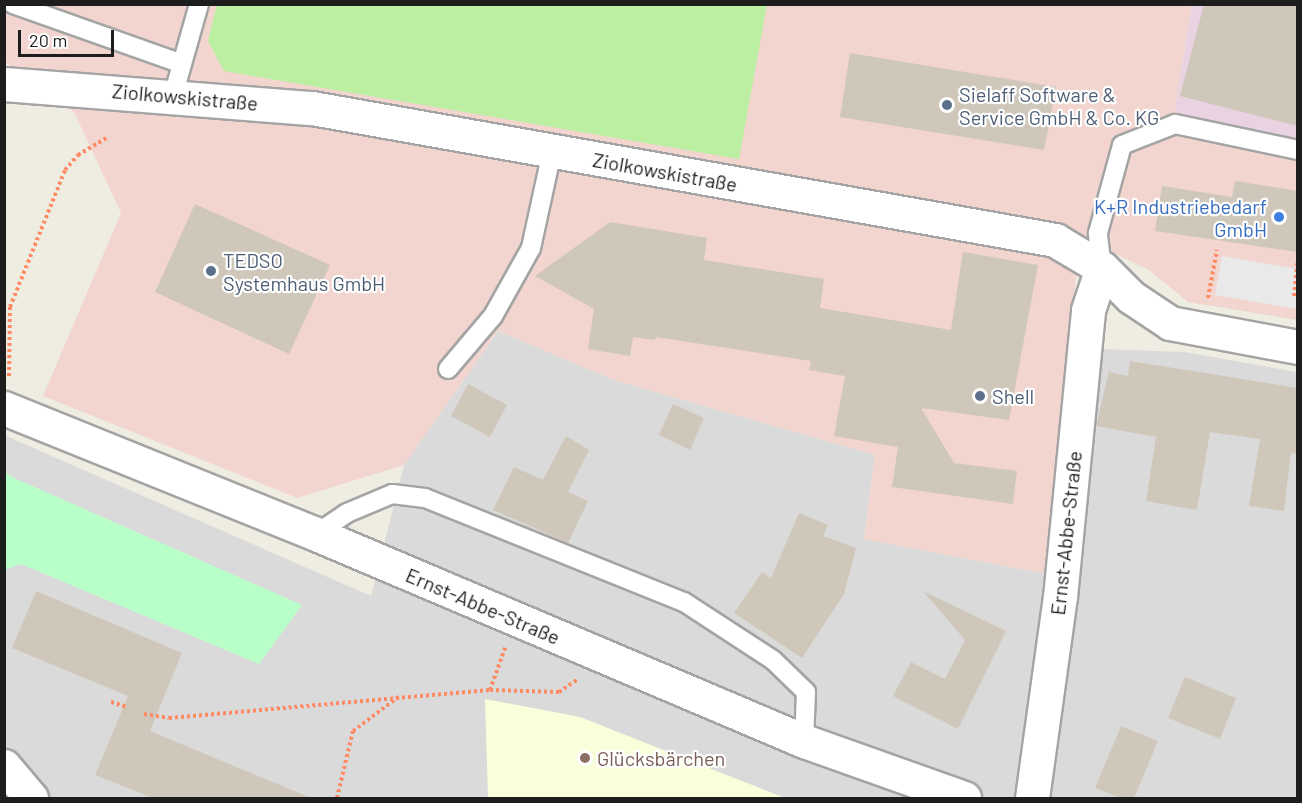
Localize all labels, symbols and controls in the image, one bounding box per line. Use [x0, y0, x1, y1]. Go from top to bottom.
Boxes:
scale bar [21, 18, 117, 56]
text: 20 m [29, 29, 67, 51]
street label: Ziolkowskistraße [111, 79, 259, 115]
place label: Sielaff Software & Service GmbH & Co. KG [959, 82, 1159, 129]
marker: Sielaff Software & Service GmbH & Co. KG [940, 98, 954, 112]
street label: Ziolkowskistraße [591, 147, 739, 197]
place label: K+R Industriebedarf GmbH [1094, 194, 1267, 241]
marker: K+R Industriebedarf GmbH [1272, 210, 1286, 224]
place label: TEDSO Systemhaus GmbH [223, 248, 385, 295]
marker: TEDSO Systemhaus GmbH [204, 264, 218, 278]
place label: Shell [992, 384, 1034, 408]
marker: Shell [973, 389, 987, 403]
street label: Ernst-Abbe-Straße [1045, 450, 1087, 616]
street label: Ernst-Abbe-Straße [402, 563, 564, 649]
place label: Glücksbärchen [597, 746, 725, 770]
marker: Glücksbärchen [578, 751, 592, 765]

